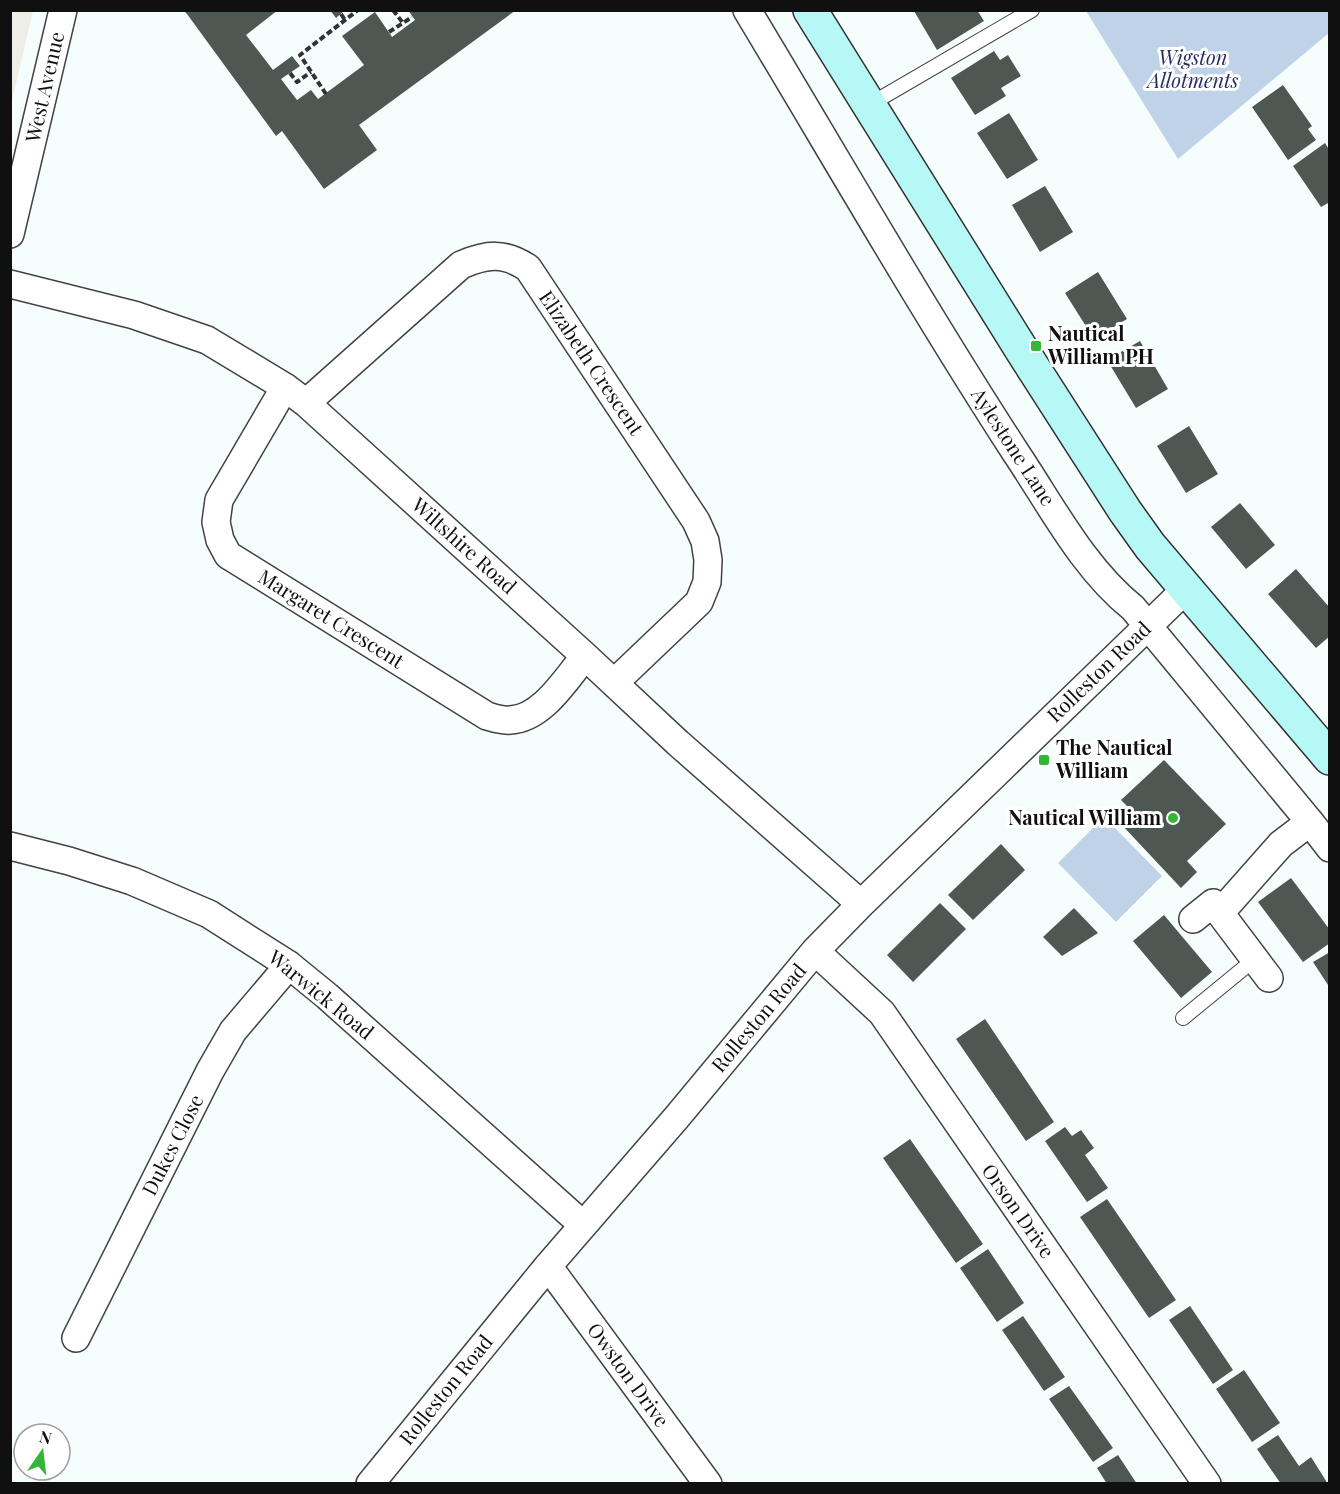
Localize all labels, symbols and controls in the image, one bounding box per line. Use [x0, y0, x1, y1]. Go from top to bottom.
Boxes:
street label: West Avenue [17, 29, 69, 146]
park label: Wigston Allotments [1146, 43, 1239, 93]
street label: Elizabeth Crescent [534, 285, 651, 440]
place label: Nautical William PH [1047, 319, 1154, 369]
marker: Nautical William PH [1029, 339, 1043, 353]
street label: Aylestone Lane [965, 381, 1063, 510]
street label: Wiltshire Road [406, 490, 523, 599]
street label: Margaret Crescent [254, 562, 411, 674]
street label: Rolleston Road [1040, 614, 1156, 727]
place label: The Nautical William [1055, 733, 1173, 783]
marker: The Nautical William [1037, 753, 1051, 767]
place label: Nautical William [1008, 803, 1161, 830]
marker: Nautical William [1166, 811, 1180, 825]
street label: Warwick Road [263, 942, 381, 1045]
street label: Rolleston Road [704, 957, 812, 1077]
street label: Dukes Close [135, 1089, 209, 1199]
street label: Orson Drive [977, 1158, 1062, 1263]
street label: Owston Drive [582, 1316, 676, 1432]
street label: Rolleston Road [392, 1328, 498, 1450]
north arrow [12, 1422, 72, 1482]
text: N [38, 1425, 54, 1449]

